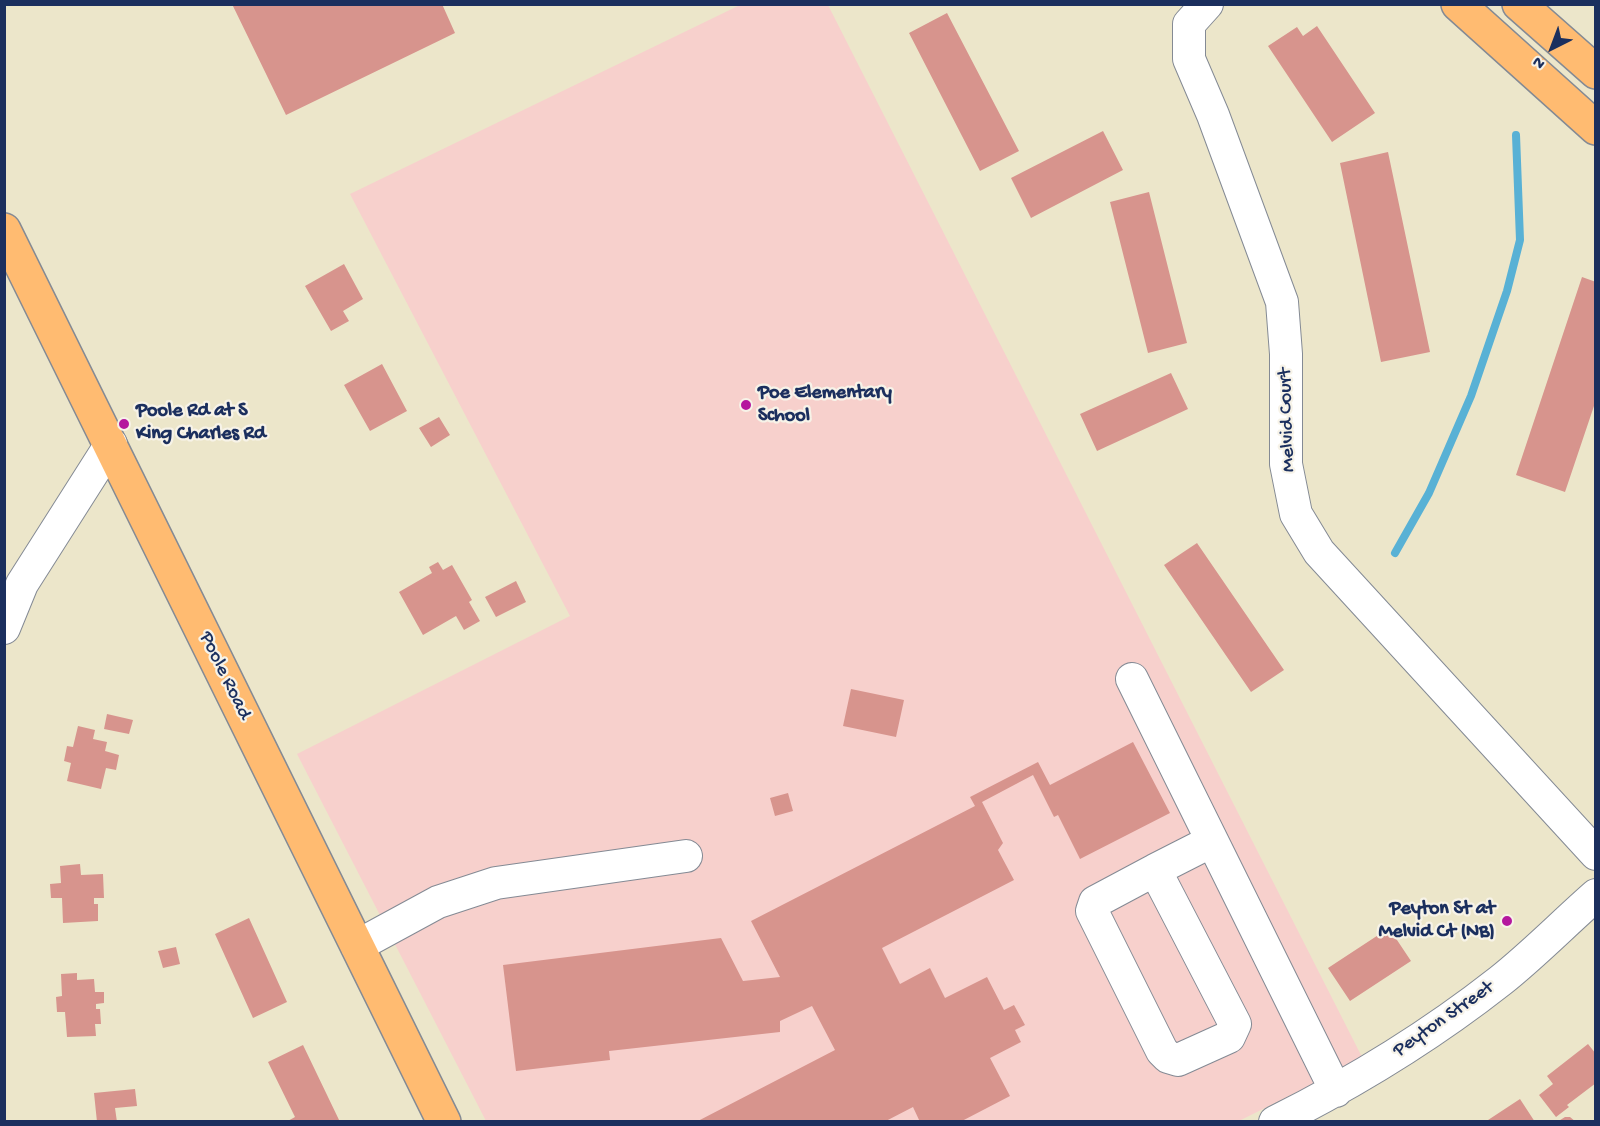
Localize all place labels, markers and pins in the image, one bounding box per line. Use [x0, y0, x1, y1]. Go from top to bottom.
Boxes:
place label: Poe Elementary School [758, 382, 892, 429]
marker: Poe Elementary School [739, 398, 753, 412]
place label: Poole Rd at S King Charles Rd [136, 400, 266, 447]
marker: Poole Rd at S King Charles Rd [117, 417, 131, 431]
place label: Peyton St at Melvid Ct (NB) [1378, 898, 1495, 945]
marker: Peyton St at Melvid Ct (NB) [1500, 914, 1514, 928]

